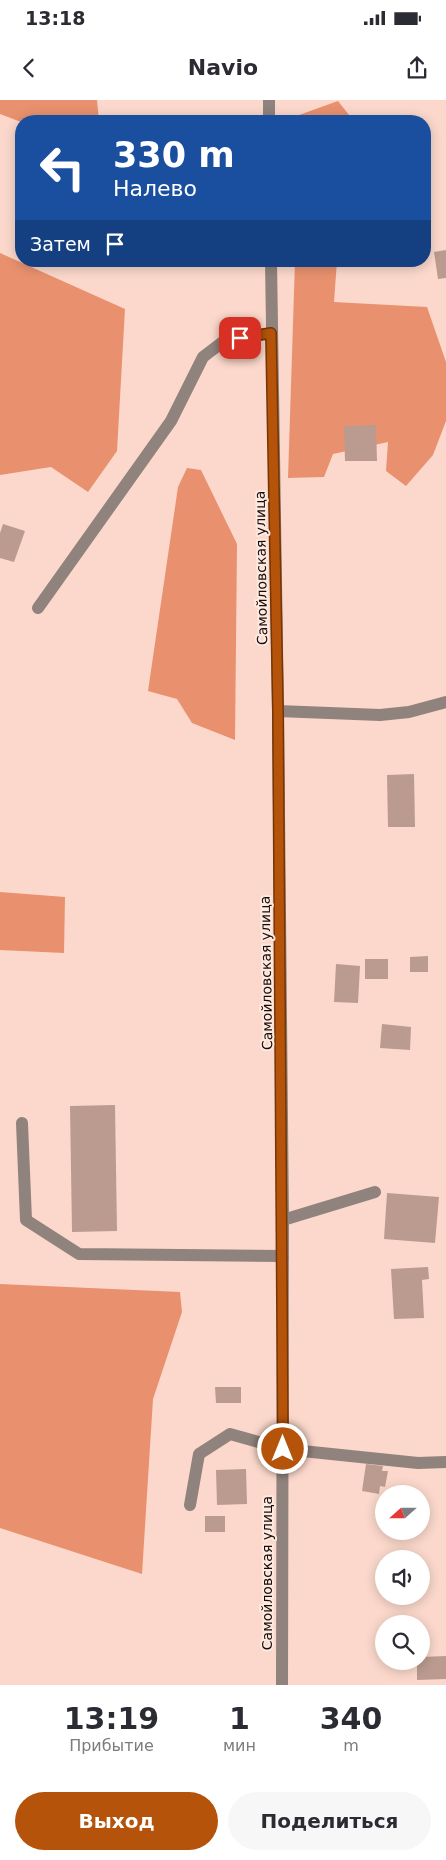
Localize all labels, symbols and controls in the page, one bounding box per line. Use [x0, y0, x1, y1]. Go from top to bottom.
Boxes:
text: 13:18 [25, 7, 85, 29]
icon: back [15, 54, 43, 82]
icon: share [403, 54, 431, 82]
text: Navio [188, 55, 258, 80]
icon: left [30, 135, 95, 200]
text: 330 m [113, 135, 235, 175]
text: Налево [113, 176, 197, 201]
icon: arrive [101, 230, 129, 258]
text: Затем [30, 233, 91, 255]
pin [219, 317, 261, 359]
icon: arrive [226, 324, 254, 352]
street label: Самойловская улица [252, 491, 270, 645]
street label: Самойловская улица [257, 896, 275, 1050]
position arrow [256, 1422, 308, 1474]
north arrow [375, 1485, 430, 1540]
map controls [375, 1485, 430, 1670]
street label: Самойловская улица [259, 1496, 275, 1650]
button: sound [375, 1550, 430, 1605]
button: search [375, 1615, 430, 1670]
text: 13:19 [64, 1701, 159, 1736]
text: 1 [229, 1701, 250, 1736]
text: 340 [320, 1701, 382, 1736]
text: Прибытие [69, 1736, 154, 1755]
text: мин [223, 1736, 256, 1755]
text: m [343, 1736, 359, 1755]
button: Выход [15, 1792, 218, 1850]
button: Поделиться [228, 1792, 431, 1850]

